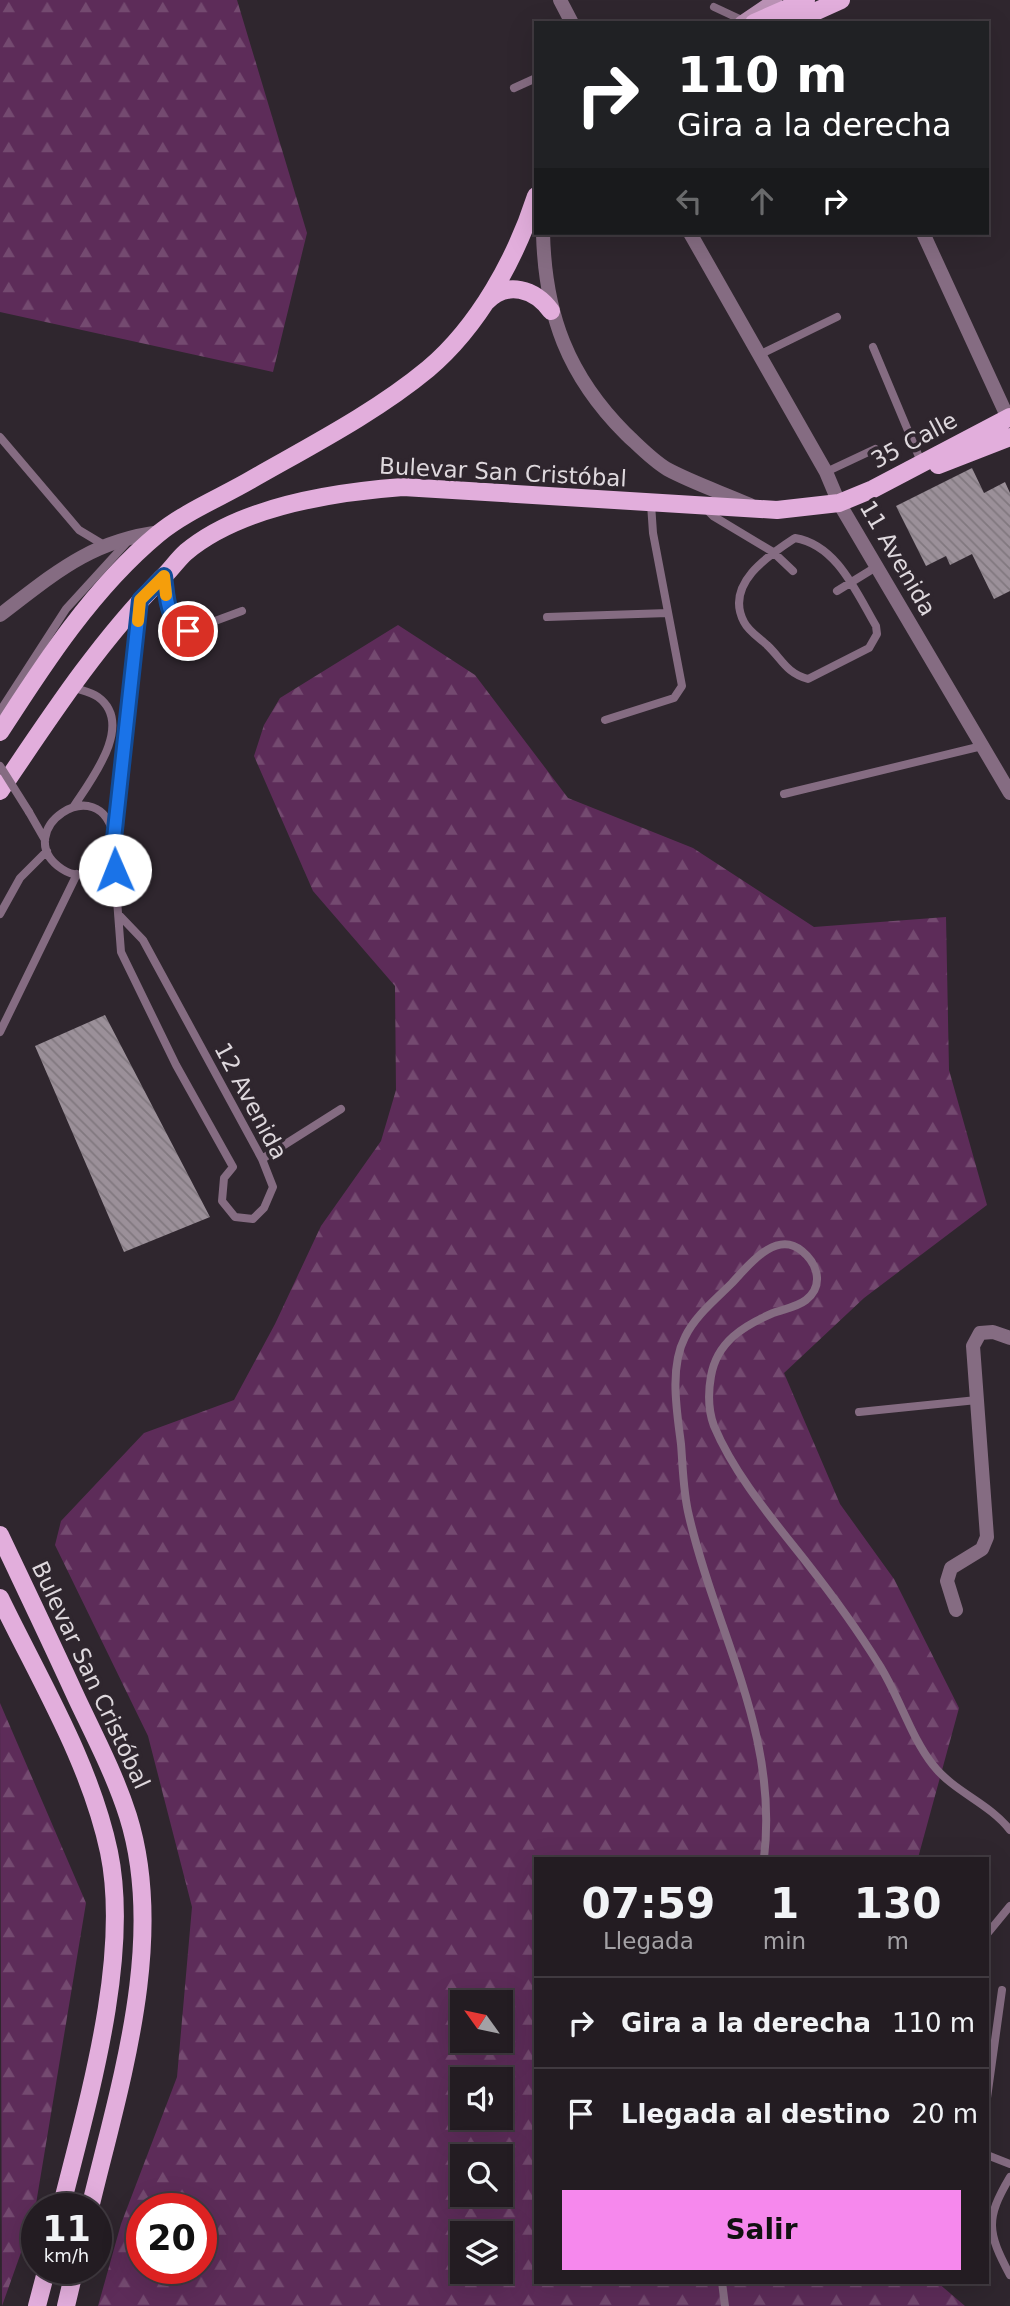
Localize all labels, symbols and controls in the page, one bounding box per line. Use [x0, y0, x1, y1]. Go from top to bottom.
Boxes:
text: 110 m [677, 47, 847, 104]
icon: right [562, 49, 653, 140]
text: Gira a la derecha [677, 106, 952, 144]
icon: left [670, 182, 708, 220]
icon: ahead [743, 182, 781, 220]
icon: right [816, 182, 854, 220]
street label: 35 Calle [867, 407, 961, 473]
street label: Bulevar San Cristóbal [378, 453, 628, 491]
street label: 11 Avenida [855, 496, 941, 620]
pin [158, 601, 218, 661]
icon: arrive [169, 612, 207, 650]
position arrow [78, 833, 152, 907]
street label: 12 Avenida [209, 1038, 293, 1164]
street label: Bulevar San Cristóbal [27, 1557, 155, 1793]
text: 07:59 [582, 1879, 715, 1928]
text: 1 [770, 1879, 799, 1928]
text: 130 [854, 1879, 941, 1928]
text: Llegada [603, 1928, 694, 1954]
text: min [763, 1928, 806, 1954]
text: m [886, 1928, 909, 1954]
north arrow [450, 1990, 513, 2053]
map controls [450, 1990, 513, 2284]
icon: right [562, 2004, 600, 2042]
text: Gira a la derecha [621, 2008, 871, 2038]
text: 110 m [892, 2008, 975, 2038]
button: sound [450, 2067, 513, 2130]
icon: arrive [562, 2095, 600, 2133]
text: Llegada al destino [621, 2099, 890, 2129]
text: 20 m [911, 2099, 978, 2129]
button: search [450, 2144, 513, 2207]
button: Salir [562, 2190, 961, 2270]
speed limit sign: 20 [126, 2193, 217, 2284]
text: 11 [42, 2209, 91, 2249]
button: layers [450, 2221, 513, 2284]
text: km/h [44, 2245, 89, 2266]

